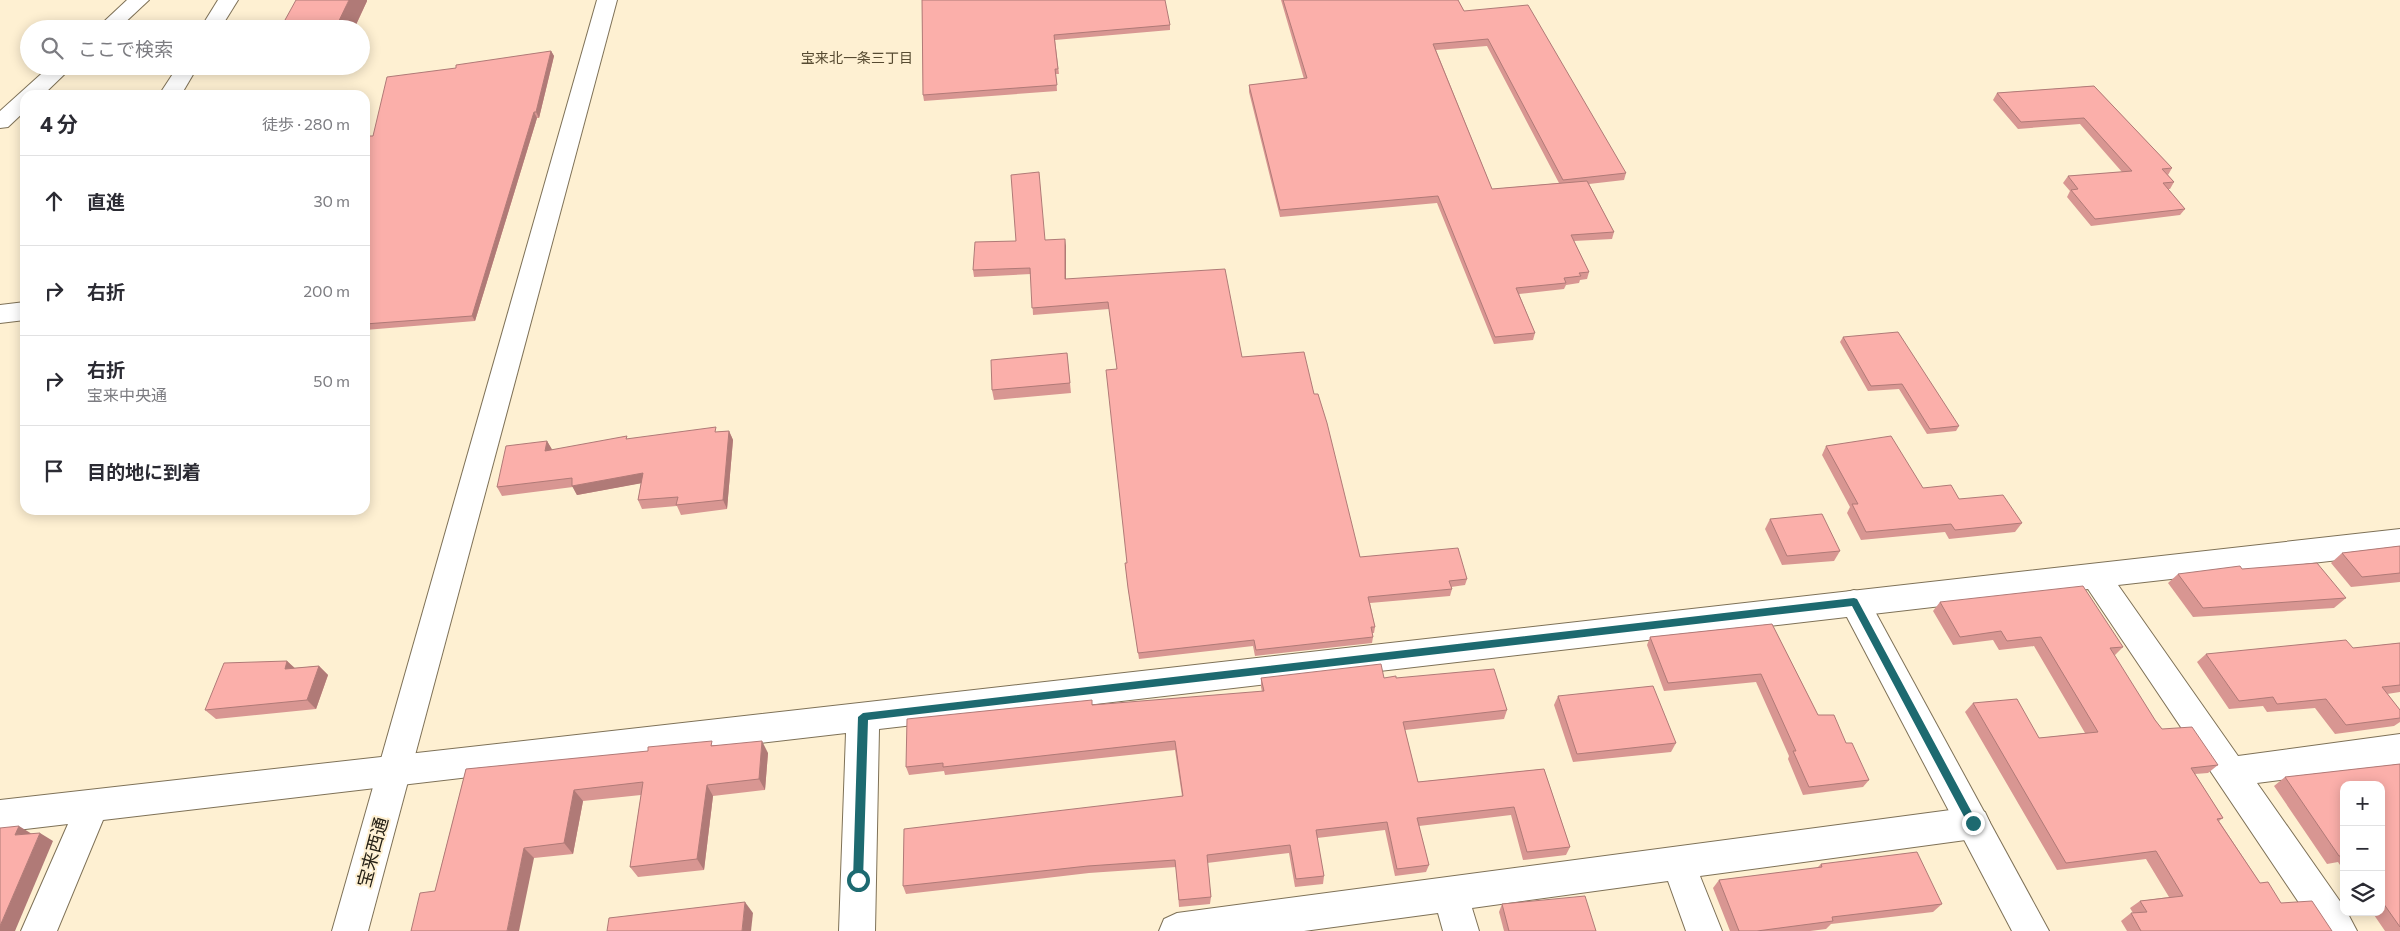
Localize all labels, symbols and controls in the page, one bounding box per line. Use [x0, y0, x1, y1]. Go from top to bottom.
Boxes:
search box [20, 20, 370, 75]
icon: search [38, 34, 66, 62]
text: ここで検索 [78, 37, 173, 60]
district label: 宝来北一条三丁目 [801, 49, 913, 66]
text: 4 分 [40, 111, 78, 136]
text: 徒歩 · 280 m [262, 114, 350, 133]
icon: ahead [40, 187, 68, 215]
text: 直進 [87, 190, 125, 213]
text: 30 m [313, 191, 350, 210]
icon: right [40, 277, 68, 305]
text: 右折 [87, 280, 125, 303]
text: 200 m [303, 281, 350, 300]
text: 右折 [87, 358, 125, 381]
icon: right [40, 367, 68, 395]
text: 50 m [313, 371, 350, 390]
text: 宝来中央通 [87, 385, 167, 404]
icon: arrive [40, 457, 68, 485]
text: 目的地に到着 [87, 460, 201, 483]
map controls [2340, 781, 2385, 916]
button: + [2340, 781, 2385, 826]
route end [1962, 812, 1985, 835]
street label: 宝来西通 [352, 814, 392, 890]
button: − [2340, 826, 2385, 871]
route start [847, 869, 870, 892]
button: layers [2340, 871, 2385, 916]

